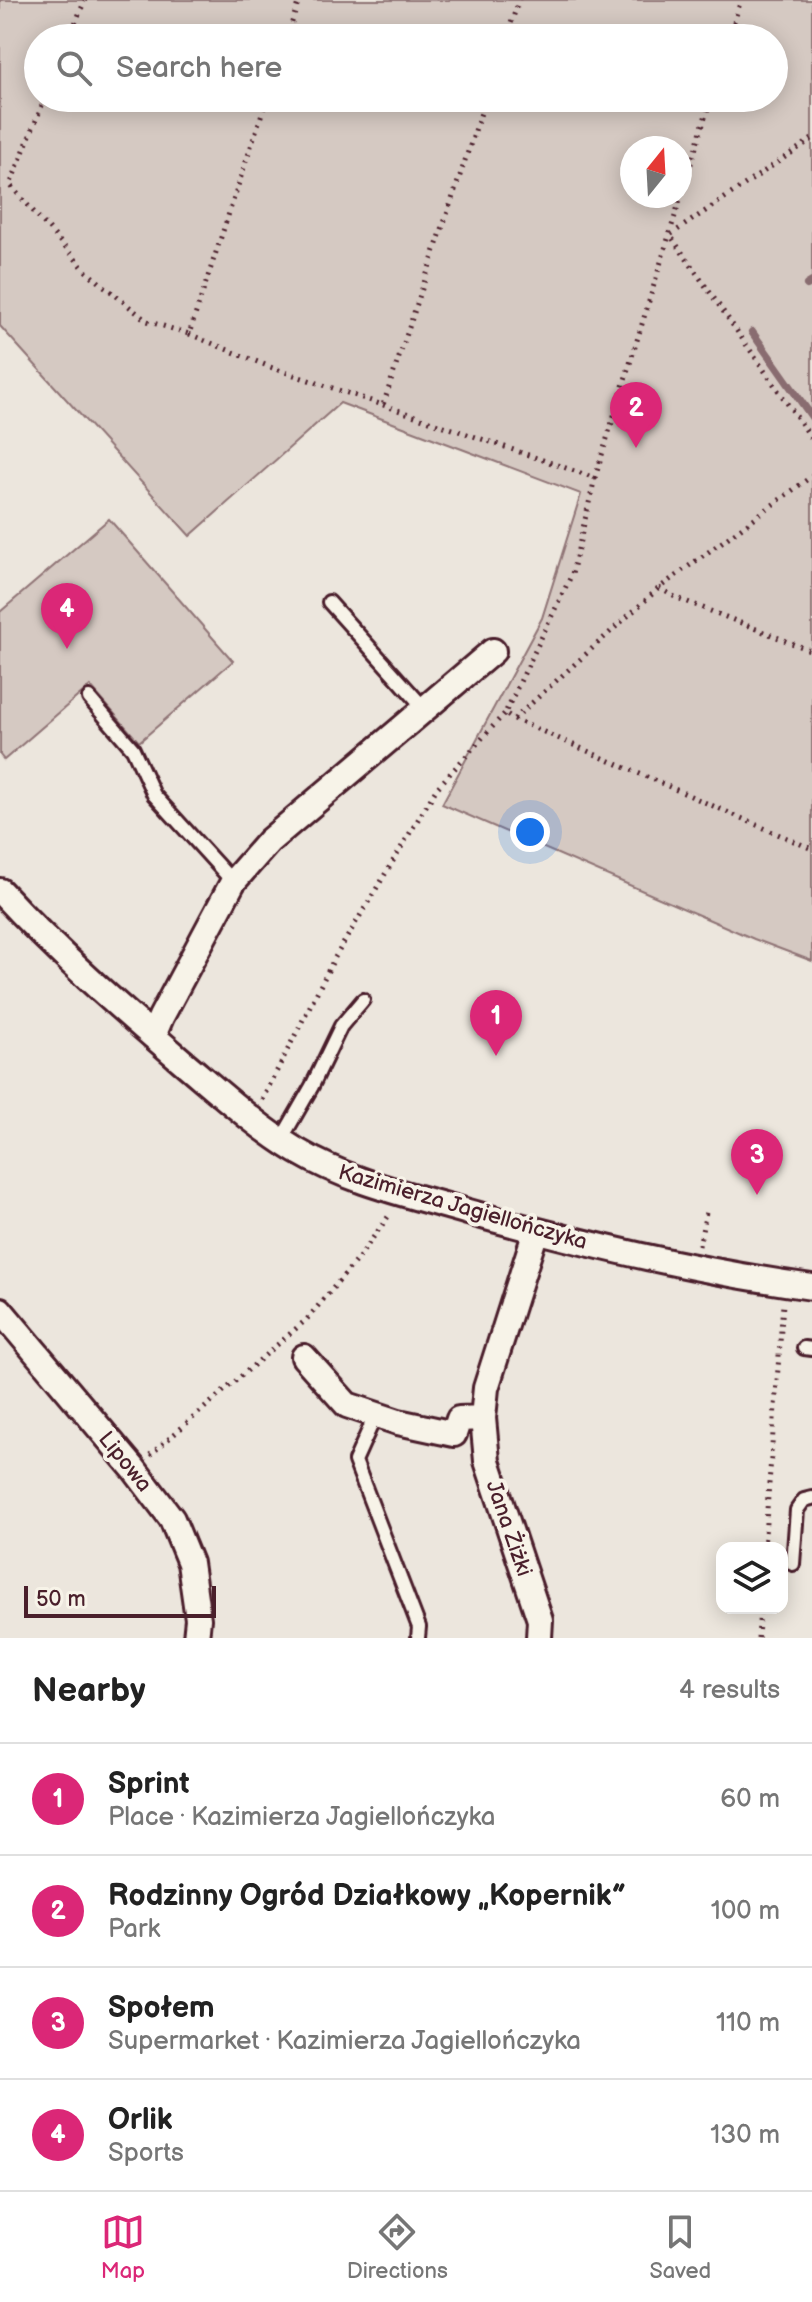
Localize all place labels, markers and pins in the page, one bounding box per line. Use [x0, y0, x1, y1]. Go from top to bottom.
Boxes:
pin: 2 [610, 382, 662, 448]
pin: 4 [41, 583, 93, 649]
pin: 1 [470, 990, 522, 1056]
pin: 3 [731, 1129, 783, 1195]

